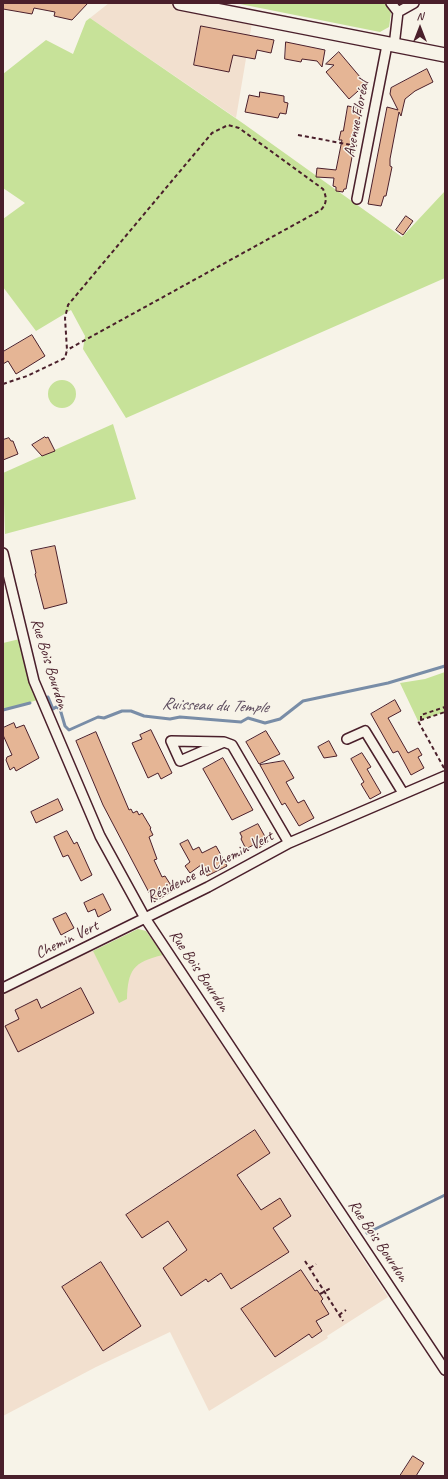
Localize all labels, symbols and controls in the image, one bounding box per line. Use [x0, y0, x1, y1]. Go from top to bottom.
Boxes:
north arrow [400, 8, 440, 48]
text: N [417, 9, 423, 23]
street label: Avenue Floréal [340, 79, 374, 159]
street label: Rue Bois Bourdon [26, 616, 72, 712]
water label: Ruisseau du Temple [162, 694, 268, 718]
street label: Résidence du Chemin Vert [144, 827, 276, 907]
street label: Chemin Vert [32, 917, 102, 963]
street label: Rue Bois Bourdon [165, 927, 233, 1015]
street label: Rue Bois Bourdon [344, 1197, 412, 1285]

